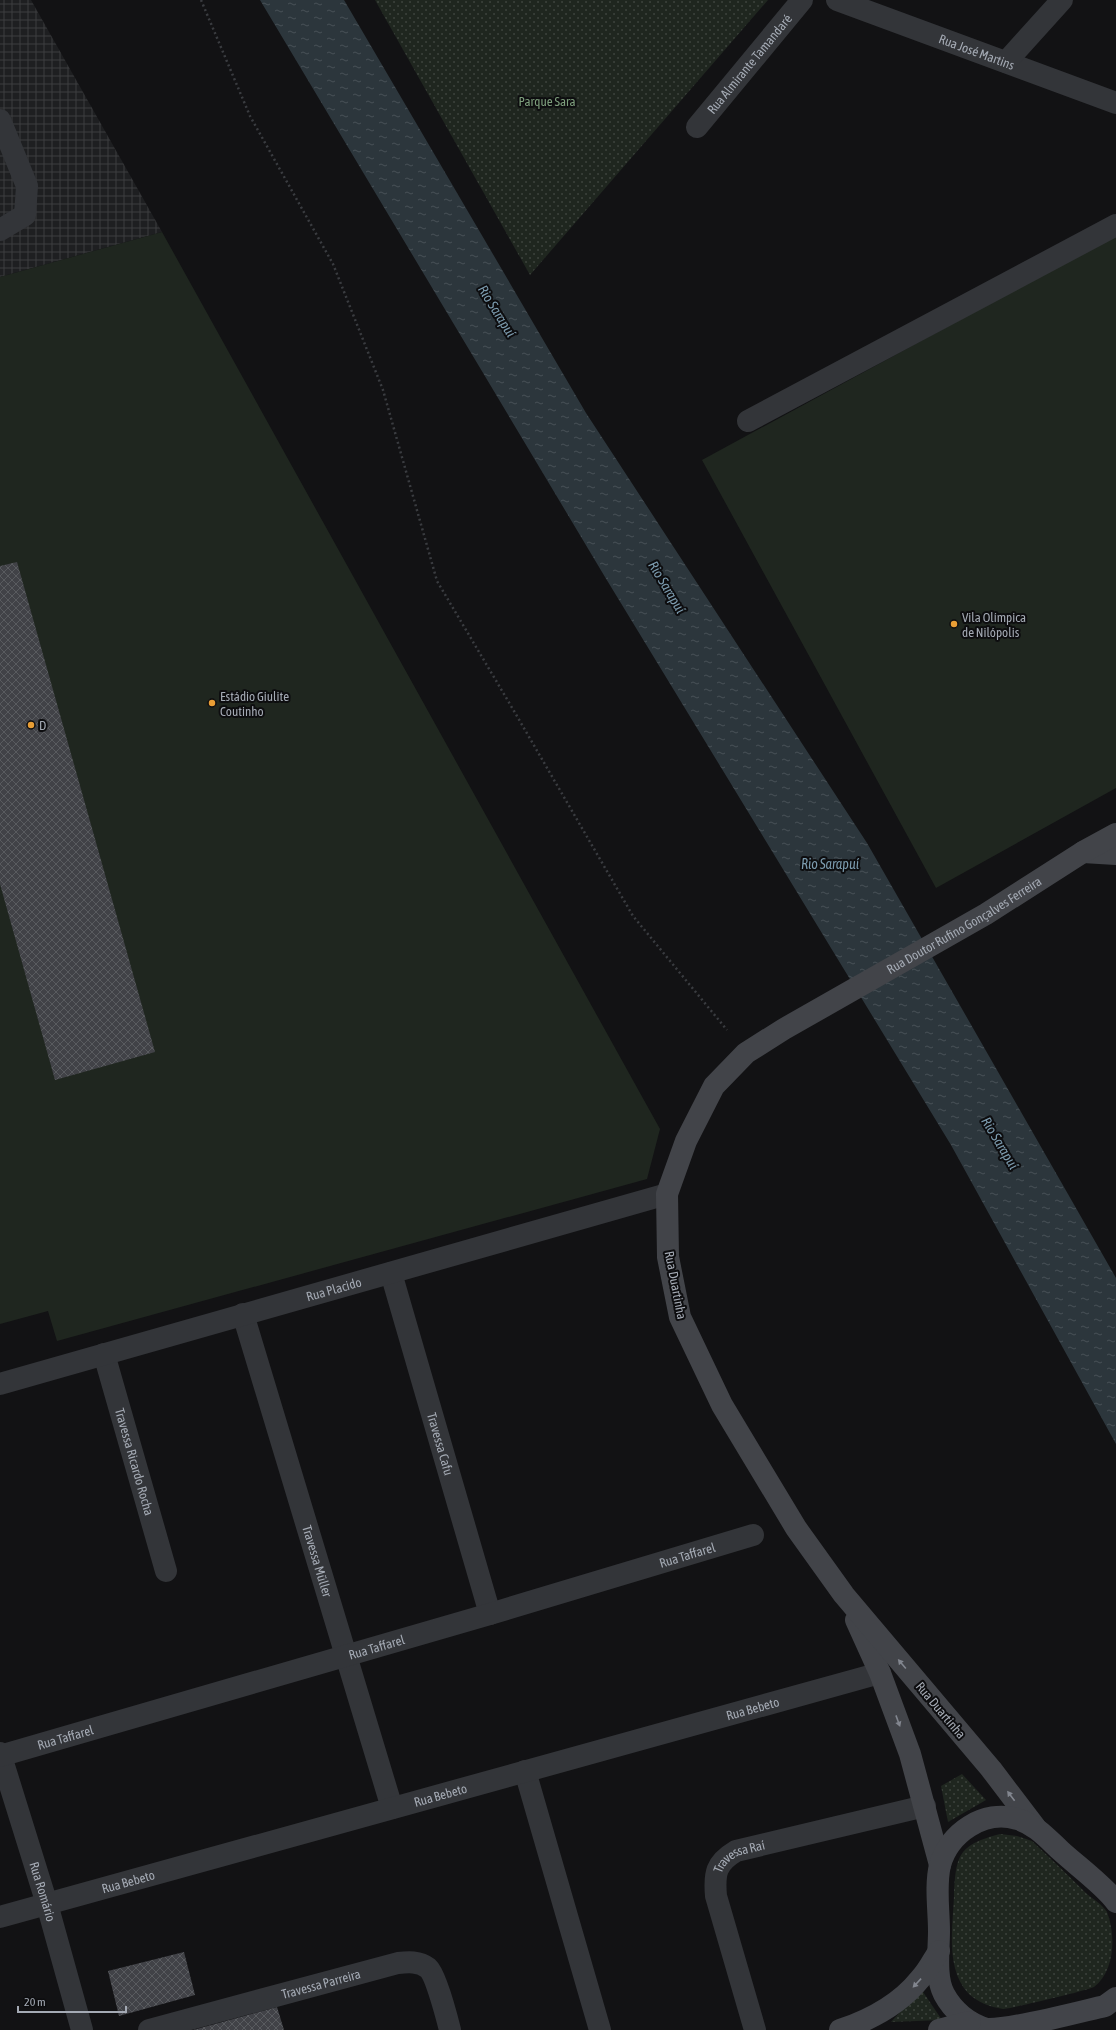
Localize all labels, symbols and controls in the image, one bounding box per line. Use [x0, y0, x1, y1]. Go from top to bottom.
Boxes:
street label: Rua Almirante Tamandaré [704, 11, 795, 117]
street label: Rua José Martins [937, 31, 1017, 73]
park label: Parque Sara [518, 94, 576, 109]
water label: Rio Sarapuí [475, 282, 520, 340]
water label: Rio Sarapuí [645, 558, 689, 617]
place label: Vila Olímpica de Nilópolis [962, 610, 1026, 640]
marker: Vila Olímpica de Nilópolis [949, 619, 959, 629]
place label: Estádio Giulite Coutinho [220, 689, 289, 719]
marker: Estádio Giulite Coutinho [207, 698, 217, 708]
place label: D [39, 718, 46, 733]
marker: D [26, 720, 36, 730]
water label: Rio Sarapuí [801, 856, 860, 872]
street label: Rua Doutor Rufino Gonçalves Ferreira [884, 874, 1044, 977]
water label: Rio Sarapuí [978, 1114, 1022, 1173]
street label: Rua Duartinha [662, 1250, 689, 1321]
street label: Rua Placido [305, 1274, 363, 1304]
street label: Travessa Ricardo Rocha [112, 1407, 157, 1517]
street label: Travessa Cafu [424, 1411, 456, 1477]
street label: Travessa Müller [299, 1523, 335, 1599]
street label: Rua Taffarel [657, 1540, 718, 1571]
street label: Rua Taffarel [347, 1632, 407, 1663]
one-way arrow [897, 1658, 906, 1669]
street label: Rua Duartinha [913, 1679, 969, 1742]
street label: Rua Bebeto [724, 1694, 781, 1723]
one-way arrow [895, 1715, 901, 1727]
street label: Rua Taffarel [36, 1722, 96, 1753]
street label: Rua Bebeto [412, 1781, 469, 1810]
one-way arrow [1007, 1791, 1015, 1801]
street label: Travessa Raí [710, 1837, 766, 1875]
street label: Rua Romário [26, 1860, 58, 1923]
street label: Rua Bebeto [100, 1867, 157, 1896]
street label: Travessa Parreira [280, 1966, 362, 2002]
one-way arrow [912, 1978, 922, 1988]
scale bar [18, 1988, 126, 2014]
text: 20 m [24, 1995, 46, 2009]

